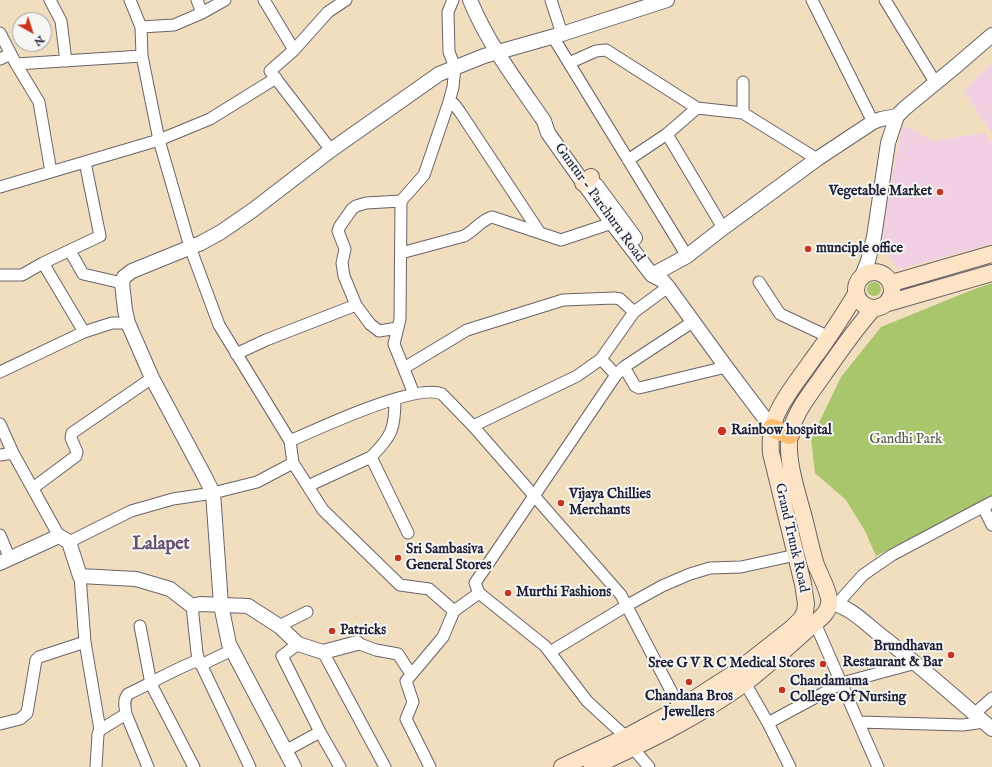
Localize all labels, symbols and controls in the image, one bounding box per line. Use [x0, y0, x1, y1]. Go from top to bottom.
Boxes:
north arrow [12, 12, 52, 52]
text: N [31, 32, 47, 49]
street label: Guntur - Parchuru Road [550, 140, 648, 266]
place label: Vegetable Market [829, 184, 932, 200]
marker: Vegetable Market [935, 187, 945, 197]
place label: munciple office [816, 241, 903, 257]
marker: munciple office [803, 244, 813, 254]
place label: Rainbow hospital [731, 423, 832, 439]
marker: Rainbow hospital [716, 425, 728, 437]
park label: Gandhi Park [870, 432, 942, 448]
street label: Grand Trunk Road [770, 482, 812, 594]
place label: Vijaya Chillies Merchants [569, 487, 651, 520]
marker: Vijaya Chillies Merchants [556, 498, 566, 508]
district label: Lalapet [132, 534, 190, 556]
place label: Sri Sambasiva General Stores [406, 542, 491, 574]
marker: Sri Sambasiva General Stores [393, 553, 403, 563]
place label: Murthi Fashions [516, 585, 611, 601]
marker: Murthi Fashions [503, 588, 513, 598]
place label: Patricks [340, 623, 386, 639]
marker: Patricks [327, 626, 337, 636]
place label: Brundhavan Restaurant & Bar [842, 639, 943, 672]
marker: Brundhavan Restaurant & Bar [946, 650, 956, 660]
place label: Sree G V R C Medical Stores [648, 656, 815, 672]
marker: Sree G V R C Medical Stores [818, 659, 828, 669]
place label: Chandamama College Of Nursing [790, 674, 906, 706]
marker: Chandana Bros Jewellers [684, 677, 694, 687]
marker: Chandamama College Of Nursing [777, 685, 787, 695]
place label: Chandana Bros Jewellers [645, 689, 733, 722]

